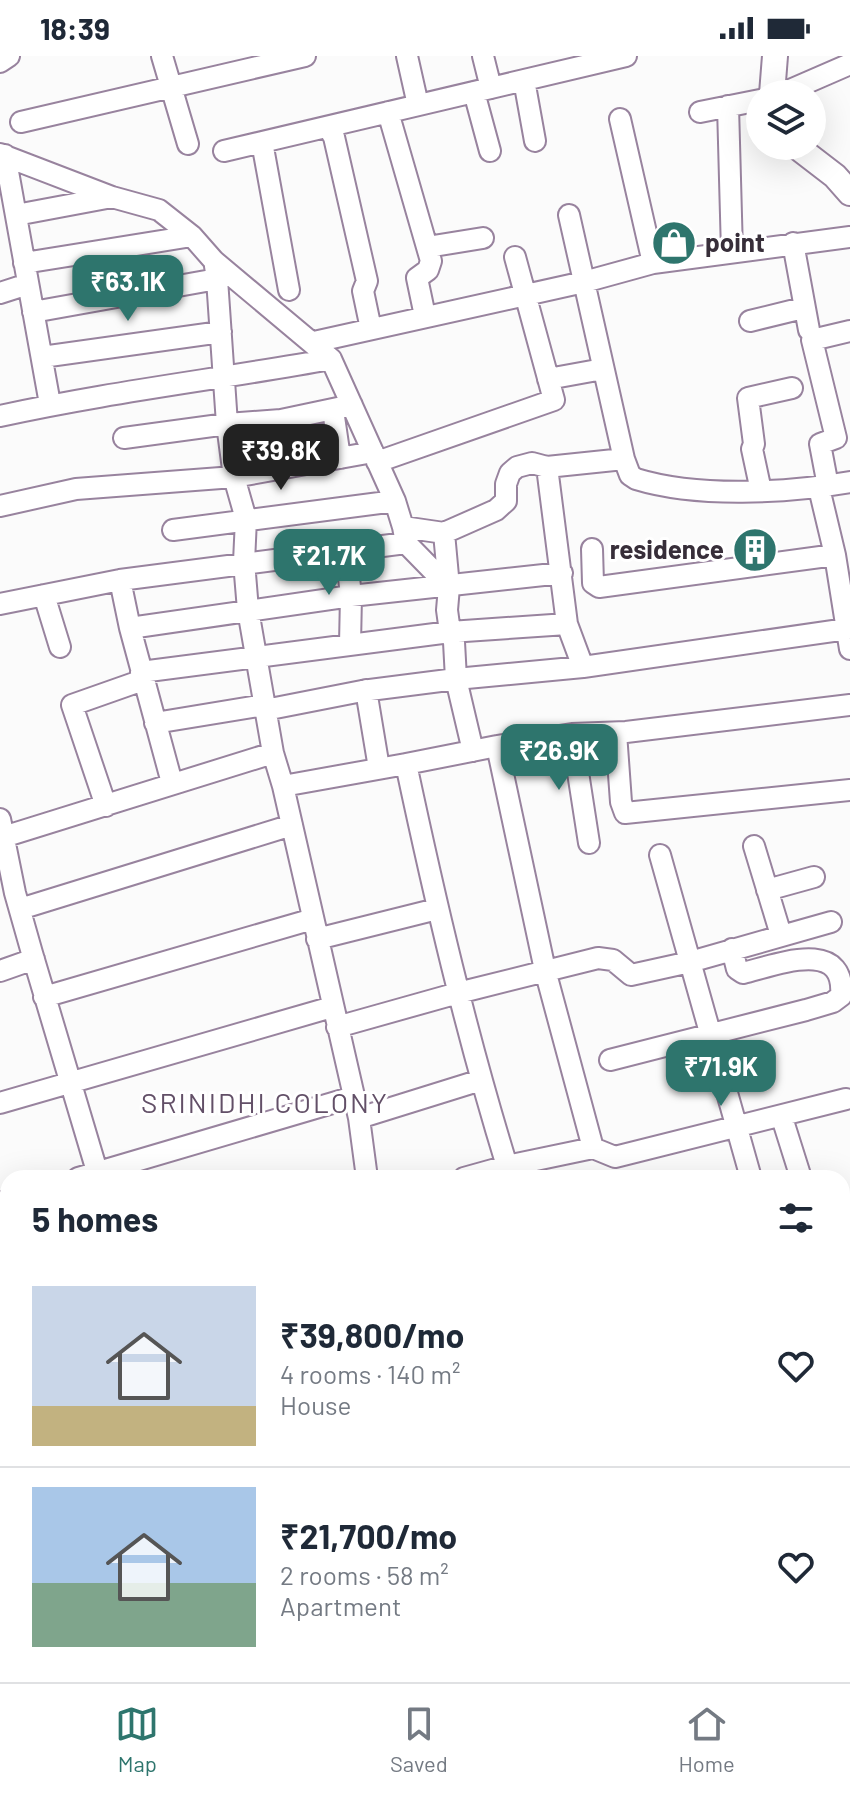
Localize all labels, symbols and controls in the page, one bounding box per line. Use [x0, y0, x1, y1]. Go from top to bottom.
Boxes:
text: 18:39 [40, 10, 110, 46]
map controls [746, 80, 826, 160]
button: layers [746, 80, 826, 160]
shop icon: point [650, 219, 698, 267]
place label: point [705, 226, 765, 257]
pin: ₹63.1K [63, 255, 193, 323]
text: ₹63.1K [90, 265, 166, 296]
pin: ₹39.8K [216, 424, 346, 492]
text: ₹39.8K [241, 434, 321, 465]
building icon: residence [731, 526, 779, 574]
pin: ₹21.7K [264, 529, 394, 597]
place label: residence [610, 533, 724, 564]
text: ₹21.7K [292, 539, 366, 570]
pin: ₹26.9K [494, 724, 624, 792]
text: ₹26.9K [519, 734, 599, 765]
pin: ₹71.9K [656, 1040, 786, 1108]
text: ₹71.9K [684, 1050, 758, 1081]
district label: SRINIDHI COLONY [141, 1085, 389, 1119]
icon: filters [774, 1196, 818, 1240]
text: 5 homes [32, 1198, 158, 1239]
text: ₹39,800/mo [280, 1314, 464, 1355]
icon: home [96, 1318, 192, 1414]
icon: heart [774, 1344, 818, 1388]
text: 4 rooms · 140 m² [280, 1358, 460, 1389]
text: House [280, 1389, 351, 1420]
text: ₹21,700/mo [280, 1515, 457, 1556]
icon: home [96, 1519, 192, 1615]
icon: heart [774, 1545, 818, 1589]
text: 2 rooms · 58 m² [280, 1559, 449, 1590]
text: Apartment [280, 1590, 401, 1621]
tab: Map [115, 1702, 159, 1776]
tab: Saved [390, 1702, 448, 1776]
tab: Home [678, 1702, 735, 1776]

